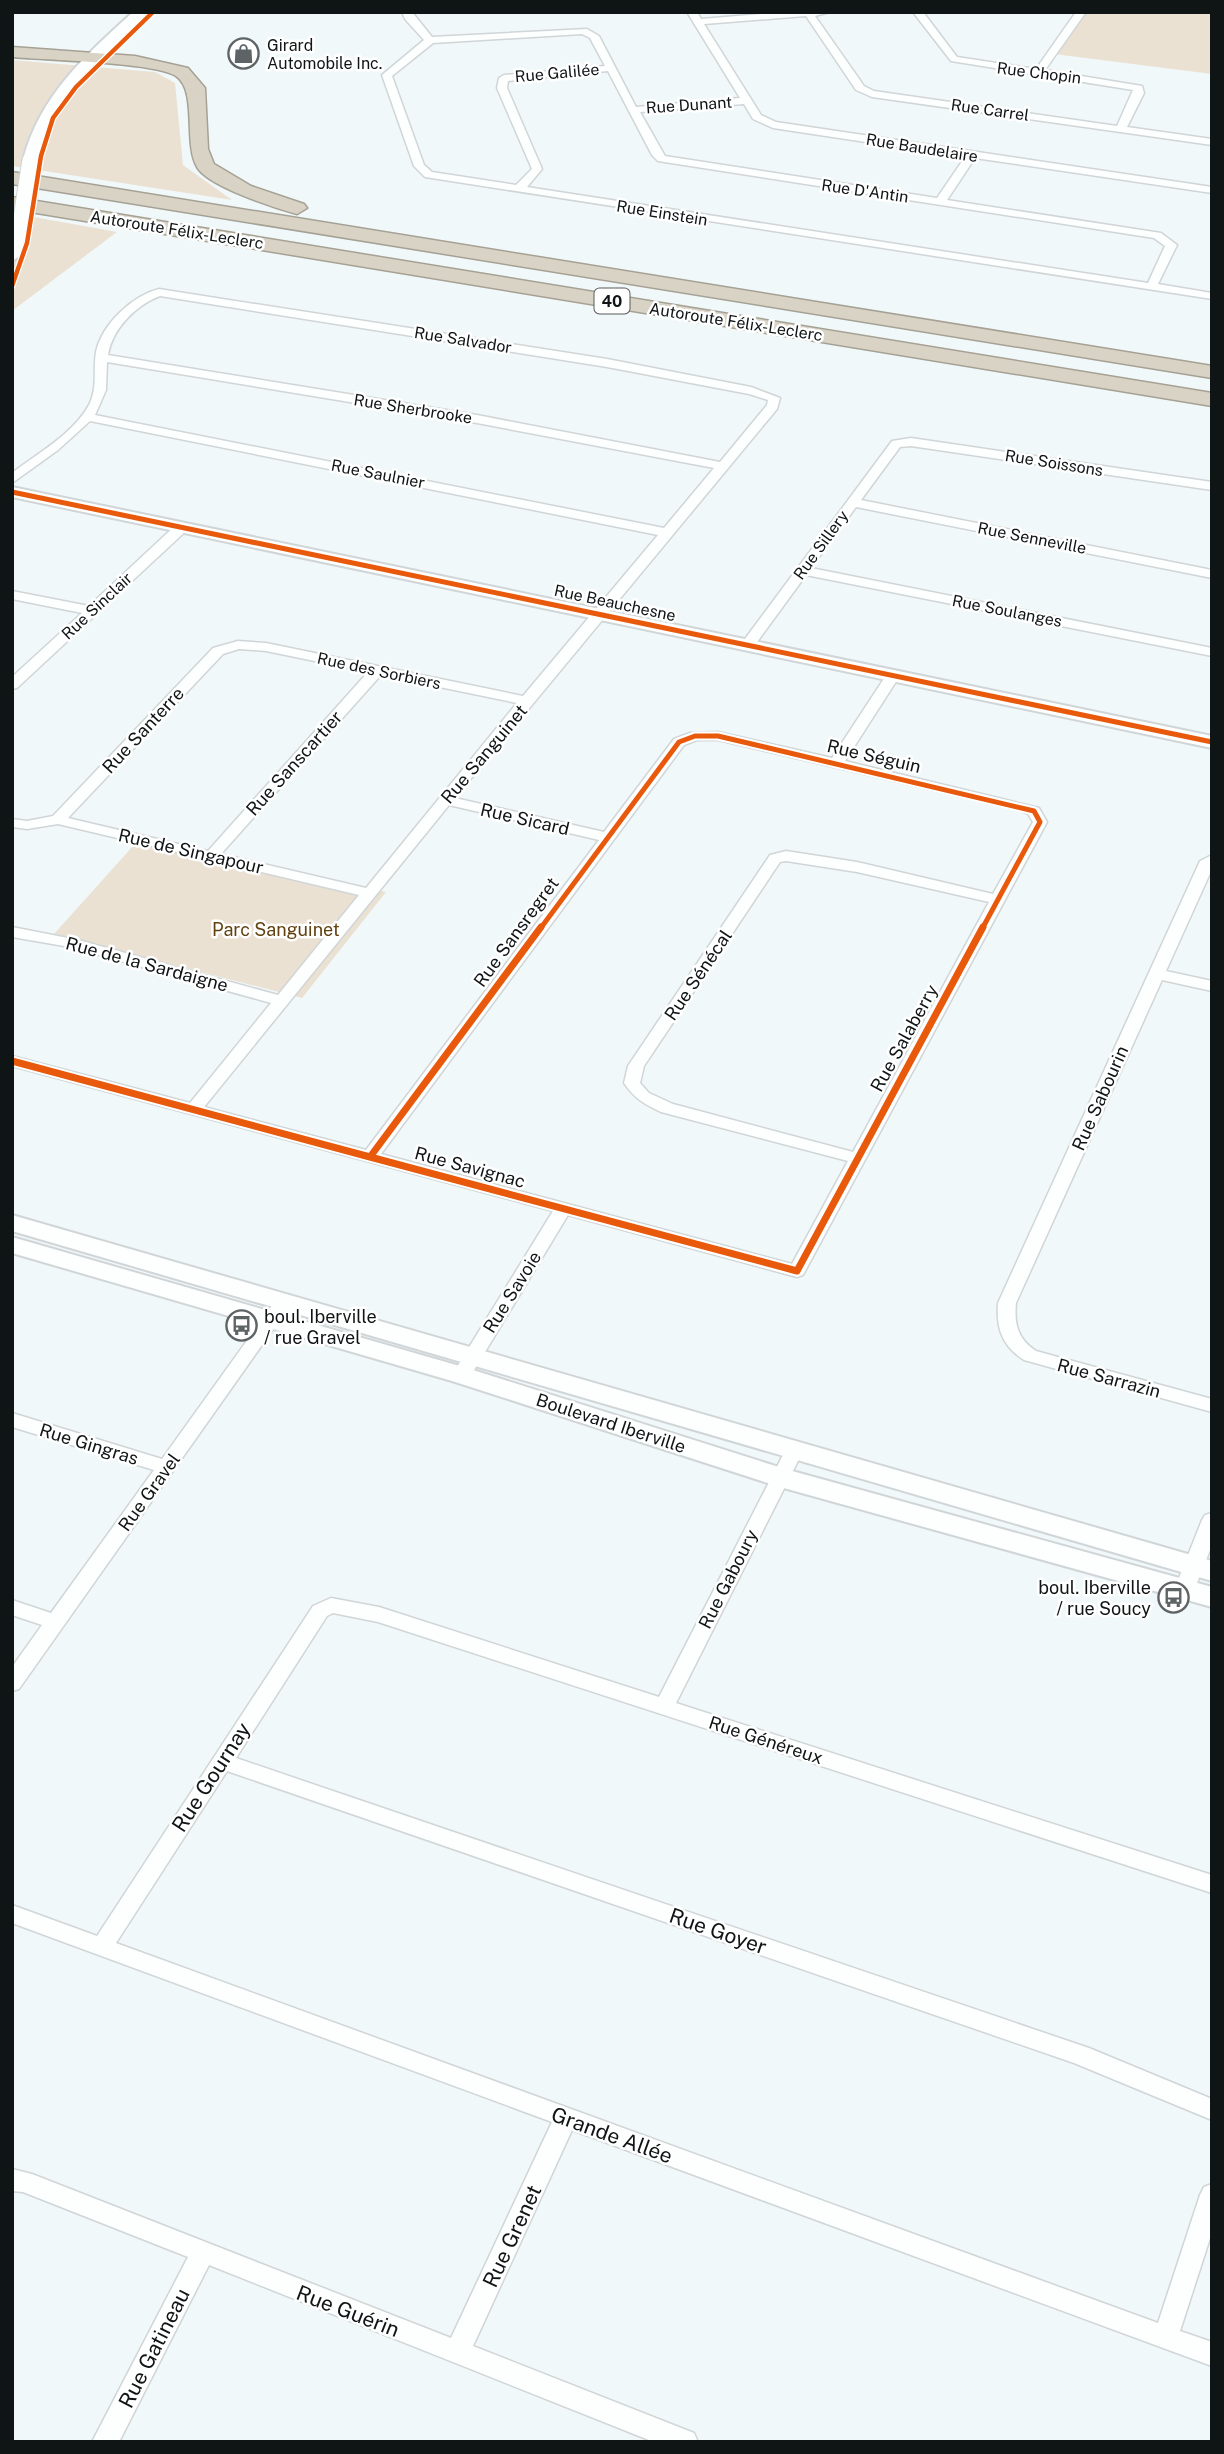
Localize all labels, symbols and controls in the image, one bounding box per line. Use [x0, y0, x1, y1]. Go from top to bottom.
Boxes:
place label: Girard Automobile Inc. [267, 36, 382, 73]
shop icon: Girard Automobile Inc. [227, 37, 261, 71]
street label: Rue Chopin [996, 58, 1082, 88]
street label: Rue Galilée [514, 60, 600, 86]
street label: Rue Dunant [645, 93, 733, 117]
street label: Rue Carrel [950, 95, 1031, 125]
street label: Rue Baudelaire [865, 130, 979, 166]
street label: Rue D'Antin [820, 175, 910, 207]
street label: Rue Einstein [615, 196, 709, 230]
street label: Autoroute Félix-Leclerc [89, 207, 265, 253]
road number: 40 [594, 288, 630, 314]
street label: Autoroute Félix-Leclerc [648, 299, 824, 345]
street label: Rue Salvador [413, 323, 513, 357]
street label: Rue Sherbrooke [352, 390, 474, 428]
street label: Rue Soissons [1004, 446, 1104, 480]
street label: Rue Saulnier [330, 456, 426, 492]
street label: Rue Sillery [790, 506, 853, 583]
street label: Rue Senneville [976, 518, 1088, 558]
street label: Rue Sinclair [58, 569, 136, 643]
street label: Rue Beauchesne [552, 581, 678, 625]
street label: Rue Soulanges [950, 591, 1064, 631]
street label: Rue des Sorbiers [315, 649, 443, 693]
street label: Rue Santerre [98, 683, 188, 777]
street label: Rue Sanguinet [437, 700, 531, 808]
street label: Rue Sanscartier [242, 706, 346, 820]
street label: Rue Séguin [825, 735, 923, 777]
street label: Rue Sicard [478, 799, 572, 839]
street label: Rue de Singapour [116, 824, 266, 878]
street label: Rue Sansregret [469, 873, 563, 991]
park label: Parc Sanguinet [212, 919, 340, 940]
street label: Rue Sénécal [660, 926, 736, 1024]
street label: Rue de la Sardaigne [63, 932, 231, 996]
street label: Rue Salaberry [866, 981, 942, 1095]
street label: Rue Sabourin [1068, 1042, 1132, 1154]
street label: Rue Savignac [413, 1142, 527, 1192]
street label: Rue Savoie [479, 1247, 545, 1337]
place label: boul. Iberville / rue Gravel [264, 1306, 377, 1348]
bus stop icon: boul. Iberville / rue Gravel [224, 1309, 258, 1343]
street label: Rue Sarrazin [1055, 1354, 1163, 1402]
street label: Boulevard Iberville [534, 1389, 688, 1457]
street label: Rue Gingras [37, 1419, 141, 1469]
street label: Rue Gravel [114, 1449, 184, 1535]
street label: Rue Gaboury [694, 1526, 762, 1632]
place label: boul. Iberville / rue Soucy [1038, 1577, 1151, 1619]
bus stop icon: boul. Iberville / rue Soucy [1157, 1580, 1191, 1614]
street label: Rue Généreux [706, 1712, 826, 1768]
street label: Rue Gournay [166, 1718, 256, 1836]
street label: Rue Goyer [666, 1903, 770, 1959]
street label: Grande Allée [548, 2102, 676, 2168]
street label: Rue Grenet [477, 2181, 547, 2291]
street label: Rue Guérin [293, 2280, 403, 2342]
street label: Rue Gatineau [113, 2284, 195, 2412]

